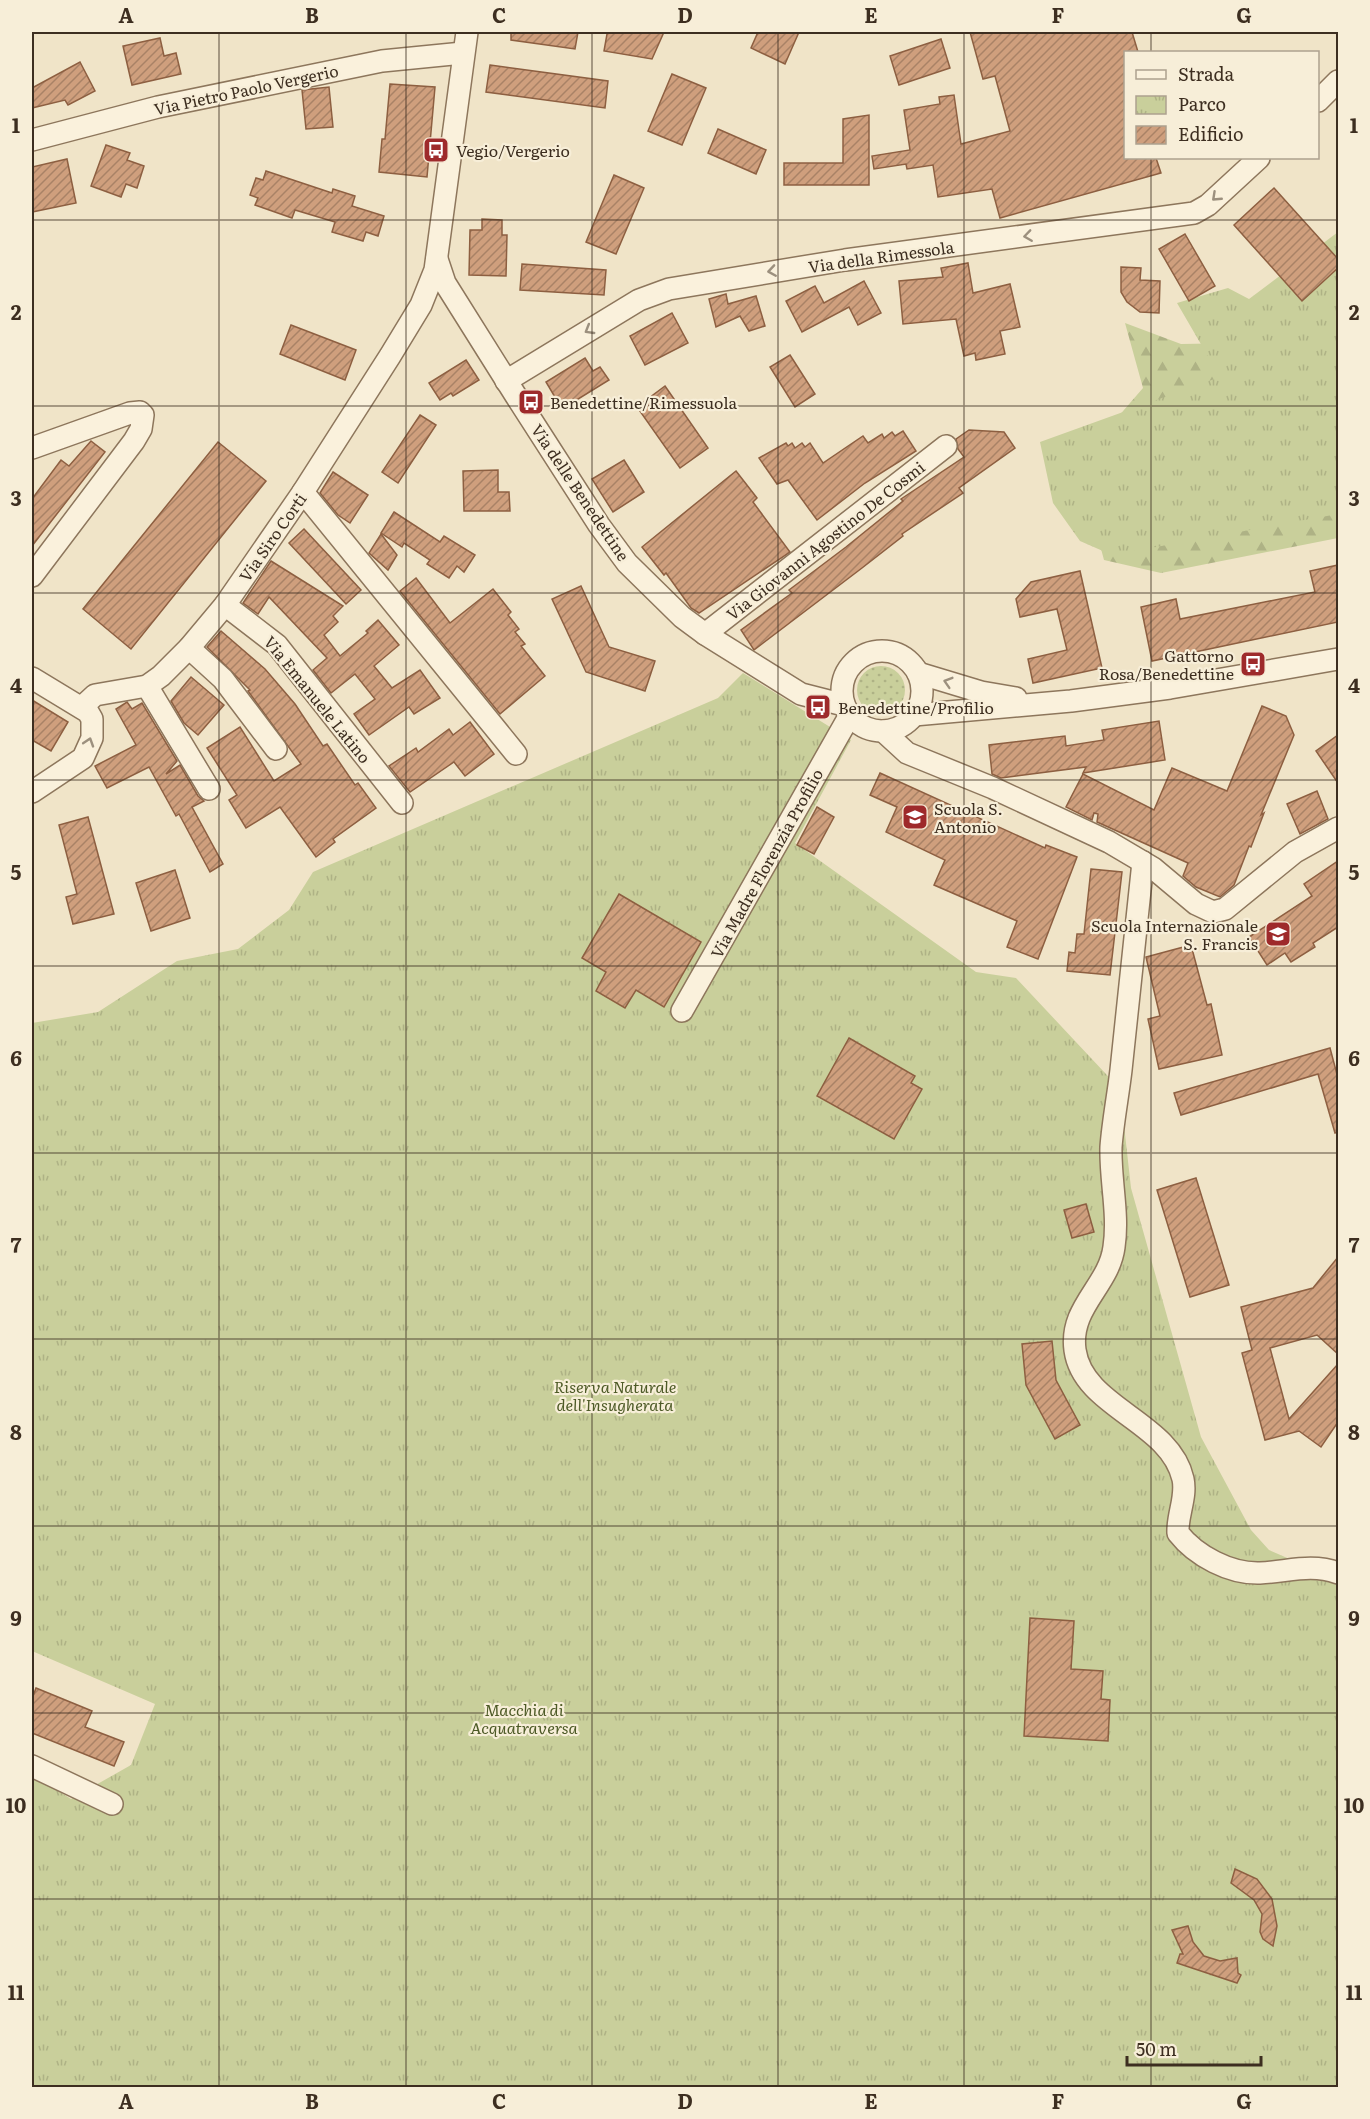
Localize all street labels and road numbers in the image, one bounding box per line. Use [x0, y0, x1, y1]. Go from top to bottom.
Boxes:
street label: Via Pietro Paolo Vergerio [152, 58, 340, 120]
street label: Via della Rimessola [807, 234, 956, 278]
street label: Via delle Benedettine [526, 419, 636, 565]
street label: Via Giovanni Agostino De Cosmi [721, 455, 929, 625]
street label: Via Siro Corti [233, 488, 311, 586]
street label: Via Emanuele Latino [259, 630, 377, 768]
street label: Via Madre Florenzia Profilio [704, 764, 828, 962]

